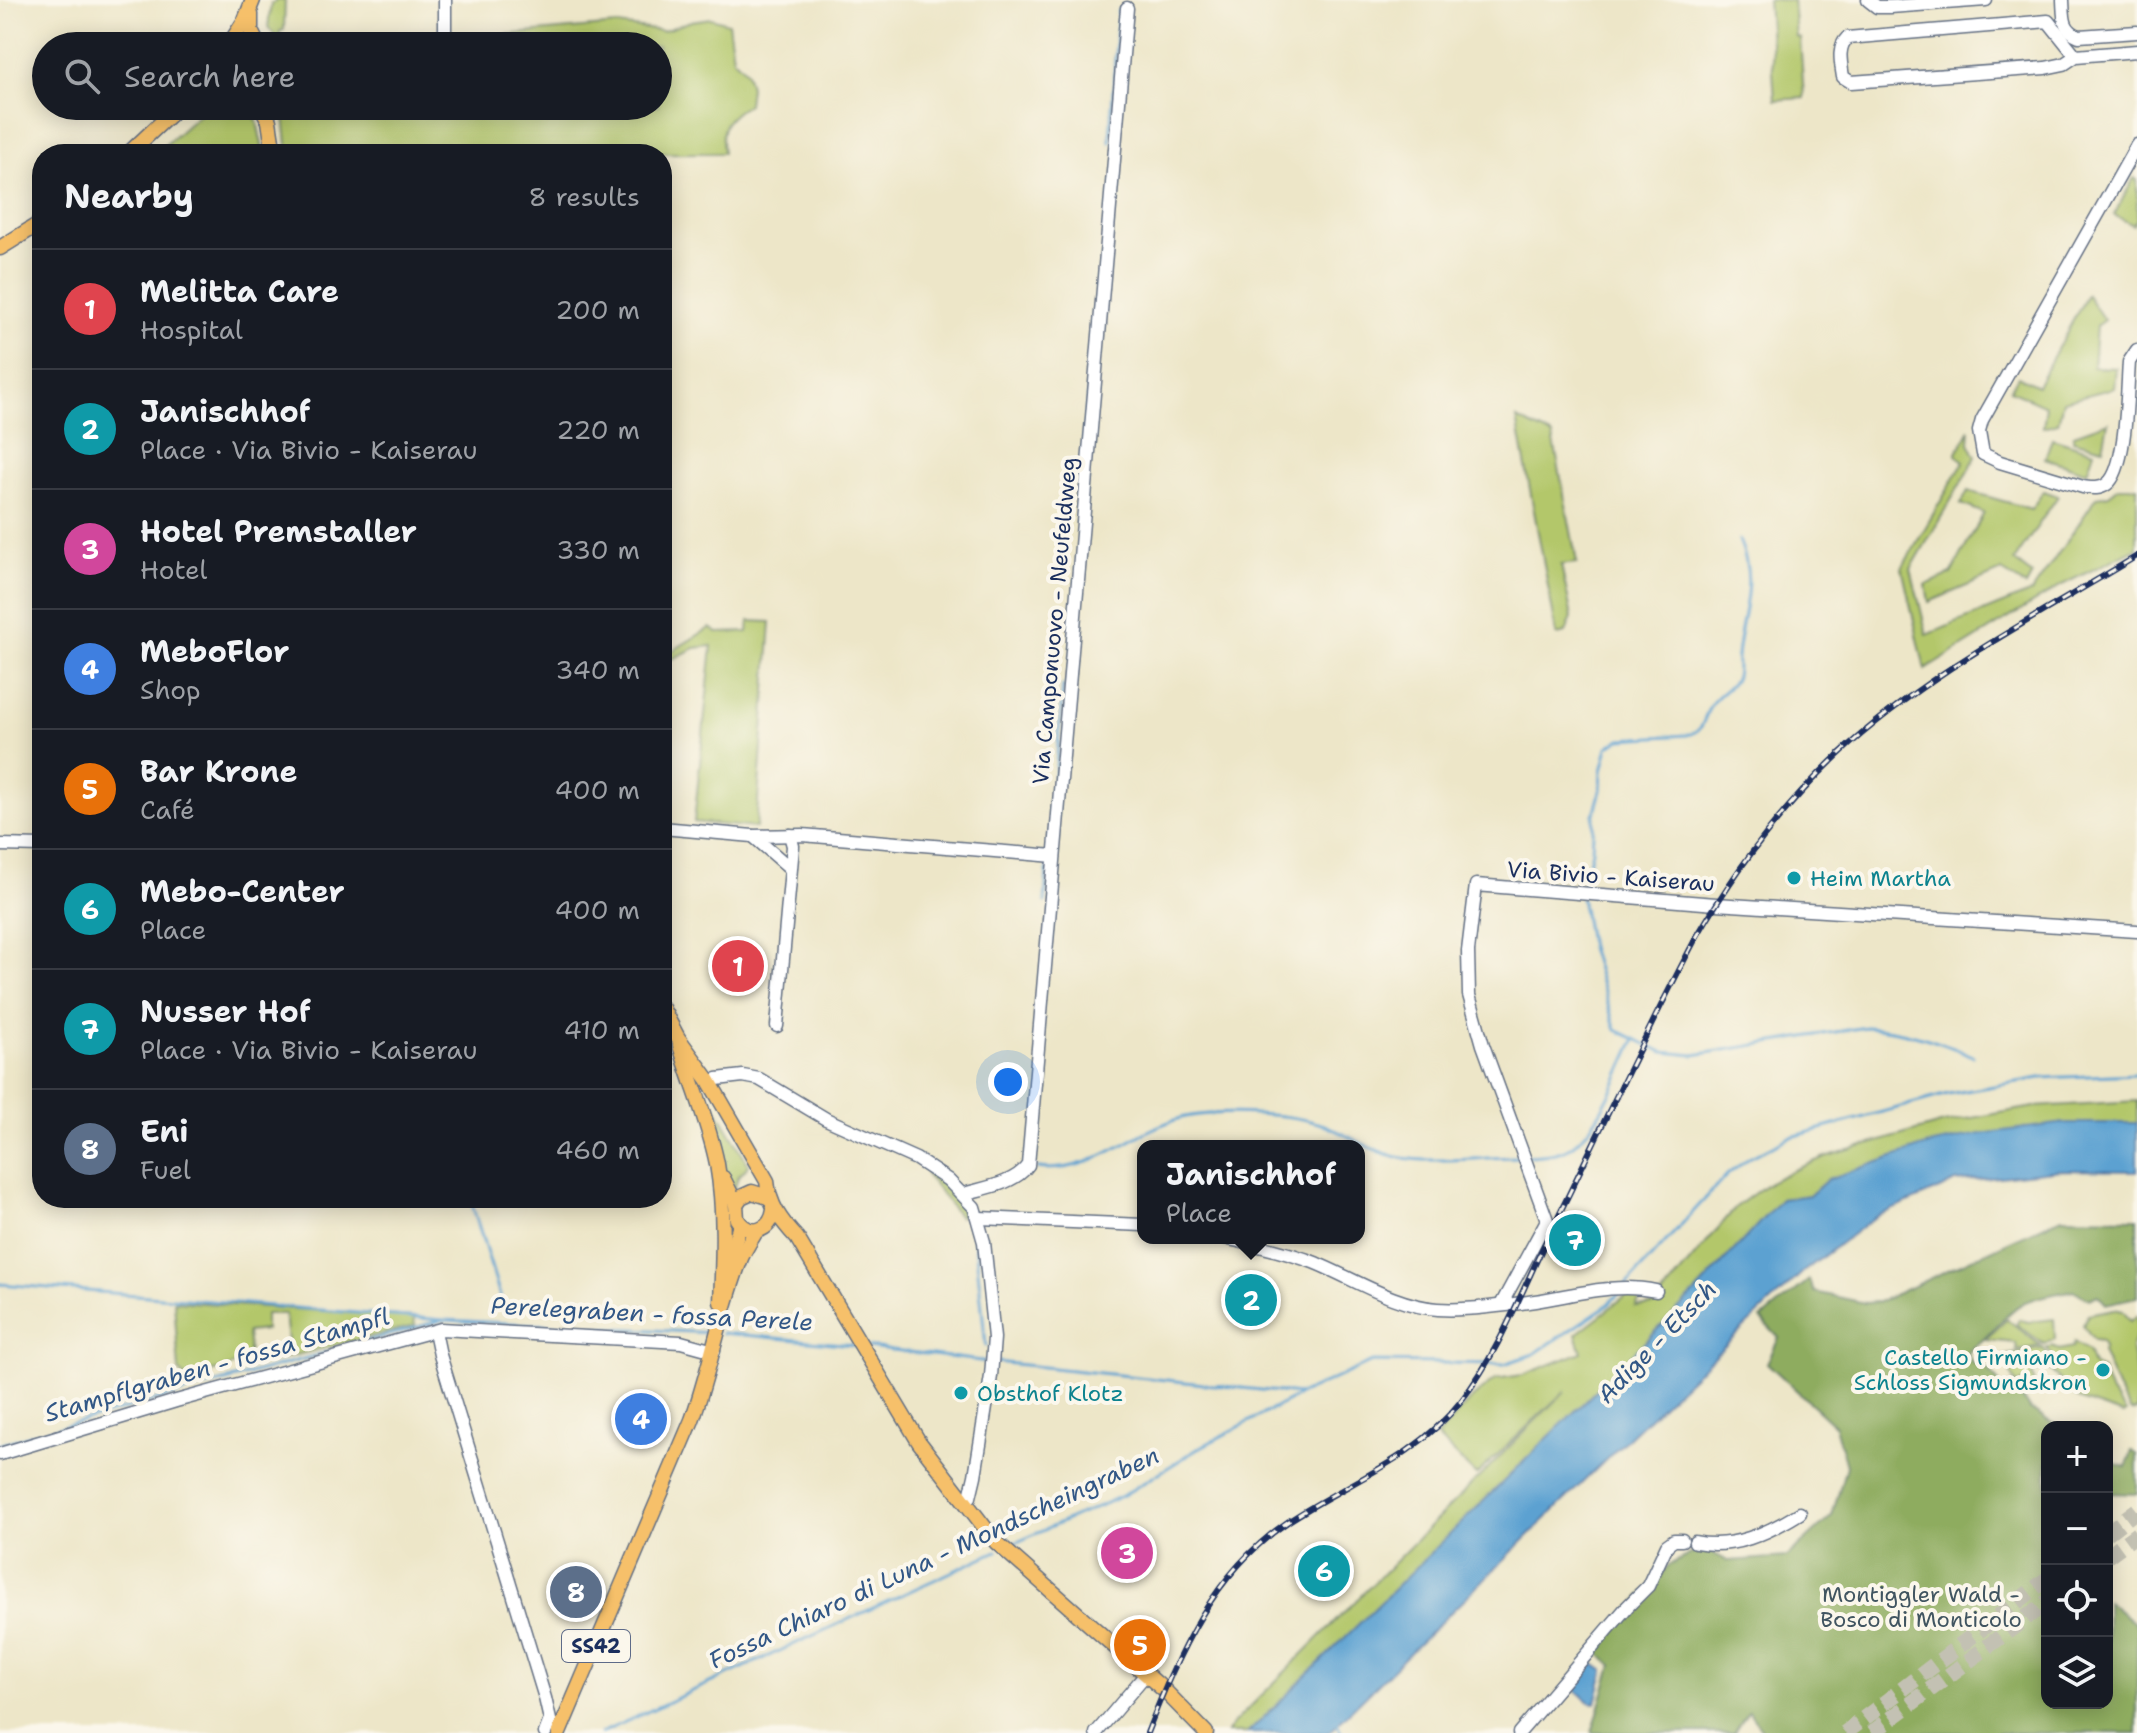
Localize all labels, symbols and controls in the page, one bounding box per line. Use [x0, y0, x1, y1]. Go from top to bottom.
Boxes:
search box [32, 32, 672, 120]
icon: search [60, 54, 104, 98]
text: Search here [124, 56, 295, 97]
text: Nearby [64, 173, 194, 219]
text: 8 results [528, 179, 640, 214]
text: Melitta Care [140, 271, 339, 312]
text: 1 [84, 292, 96, 327]
text: 200 m [555, 292, 640, 327]
text: Hospital [140, 312, 243, 347]
text: Janischhof [140, 391, 311, 432]
text: 2 [81, 412, 99, 447]
text: 220 m [556, 412, 640, 447]
text: Place · Via Bivio - Kaiserau [140, 432, 477, 467]
street label: Via Camponuovo - Neufeldweg [1026, 456, 1083, 786]
text: Hotel Premstaller [140, 511, 417, 552]
text: 3 [81, 532, 99, 567]
text: 330 m [556, 532, 640, 567]
text: Hotel [140, 552, 207, 587]
text: MeboFlor [140, 631, 289, 672]
text: 4 [81, 652, 99, 687]
text: 340 m [555, 652, 640, 687]
text: Shop [140, 672, 201, 707]
text: Bar Krone [140, 751, 297, 792]
text: 5 [82, 772, 98, 807]
text: 400 m [555, 772, 640, 807]
text: Café [140, 792, 195, 827]
street label: Via Bivio - Kaiserau [1506, 855, 1716, 898]
place label: Heim Martha [1810, 864, 1951, 893]
marker: Heim Martha [1785, 869, 1803, 887]
text: Mebo-Center [140, 871, 345, 912]
text: 6 [81, 892, 99, 927]
text: 400 m [555, 892, 640, 927]
text: Place [140, 912, 206, 947]
pin: 1 [712, 936, 764, 996]
text: Nusser Hof [140, 991, 311, 1032]
text: 7 [81, 1012, 99, 1047]
text: 410 m [563, 1012, 640, 1047]
text: Place · Via Bivio - Kaiserau [140, 1032, 477, 1067]
your location [988, 1062, 1028, 1102]
text: Eni [140, 1111, 188, 1152]
text: 8 [81, 1132, 99, 1167]
text: 460 m [555, 1132, 640, 1167]
popup [1137, 1140, 1365, 1244]
text: Fuel [140, 1152, 191, 1187]
text: Janischhof [1166, 1154, 1336, 1195]
text: Place [1166, 1195, 1232, 1230]
pin: 7 [1549, 1210, 1601, 1270]
pin: 2 [1225, 1270, 1277, 1330]
water label: Adige - Etsch [1590, 1274, 1724, 1410]
water label: Perelegraben - fossa Perele [490, 1290, 814, 1338]
water label: Stampflgraben - fossa Stampfl [41, 1300, 393, 1430]
place label: Castello Firmiano - Schloss Sigmundskron [1854, 1343, 2087, 1397]
marker: Castello Firmiano - Schloss Sigmundskron [2094, 1361, 2112, 1379]
place label: Obsthof Klotz [977, 1379, 1124, 1408]
marker: Obsthof Klotz [952, 1384, 970, 1402]
pin: 4 [615, 1389, 667, 1449]
map controls [2041, 1421, 2113, 1709]
button: + [2041, 1421, 2113, 1493]
water label: Fossa Chiaro di Luna - Mondscheingraben [704, 1439, 1164, 1677]
button: − [2041, 1493, 2113, 1565]
pin: 3 [1101, 1523, 1153, 1583]
pin: 6 [1298, 1541, 1350, 1601]
pin: 8 [550, 1562, 602, 1622]
button: locate [2041, 1565, 2113, 1637]
park label: Montiggler Wald - Bosco di Monticolo [1820, 1580, 2022, 1634]
pin: 5 [1114, 1615, 1166, 1675]
road number: SS42 [562, 1630, 630, 1662]
button: layers [2041, 1637, 2113, 1709]

